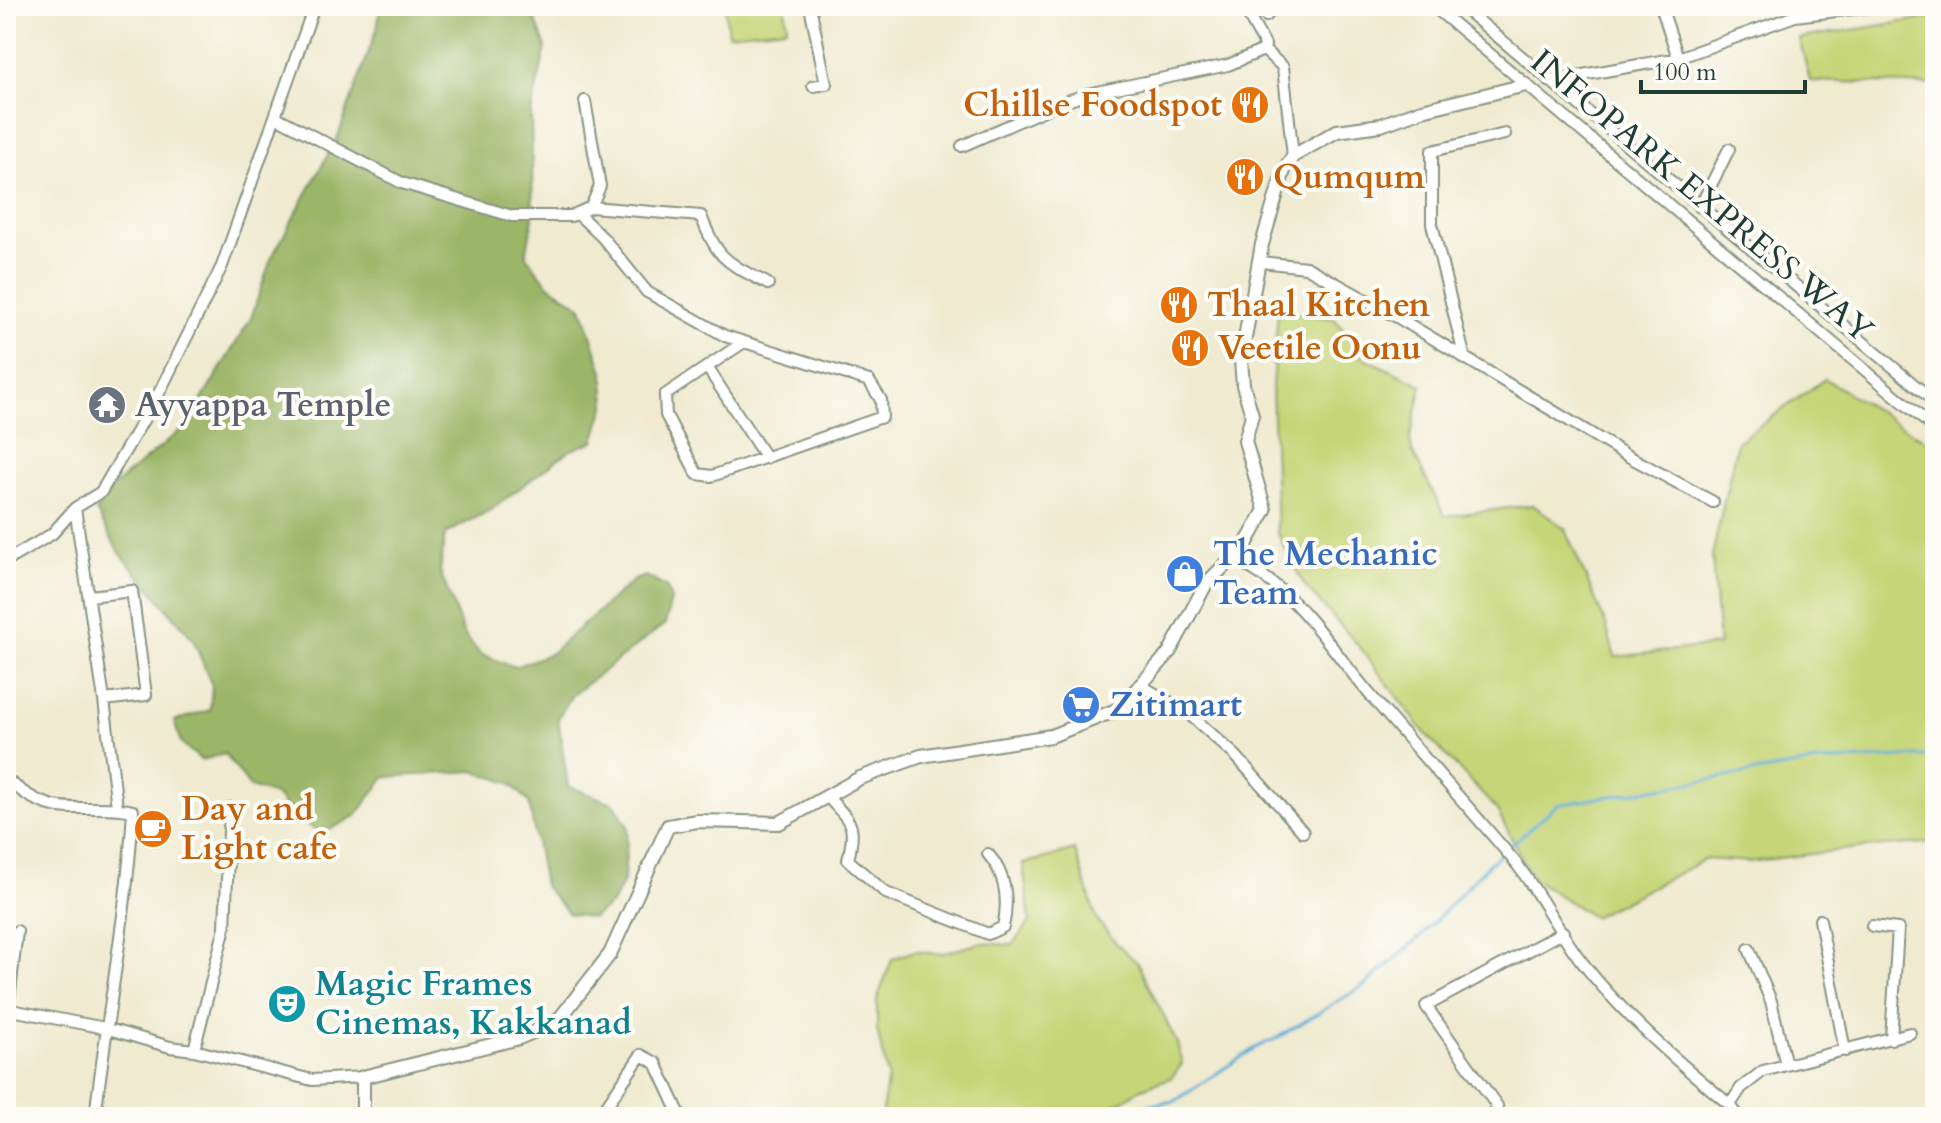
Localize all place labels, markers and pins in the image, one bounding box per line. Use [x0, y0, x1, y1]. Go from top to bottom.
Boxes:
place label: Chillse Foodspot [963, 82, 1222, 128]
restaurant icon: Chillse Foodspot [1229, 84, 1271, 126]
place label: Qumqum [1273, 154, 1426, 200]
restaurant icon: Qumqum [1224, 156, 1266, 198]
place label: Thaal Kitchen [1207, 282, 1430, 328]
restaurant icon: Thaal Kitchen [1158, 284, 1200, 326]
place label: Veetile Oonu [1218, 325, 1421, 371]
restaurant icon: Veetile Oonu [1169, 327, 1211, 369]
place label: Ayyappa Temple [135, 382, 391, 428]
temple icon: Ayyappa Temple [86, 384, 128, 426]
place label: The Mechanic Team [1213, 531, 1438, 616]
shop icon: The Mechanic Team [1164, 553, 1206, 595]
place label: Zitimart [1109, 682, 1242, 728]
supermarket icon: Zitimart [1060, 684, 1102, 726]
place label: Day and Light cafe [181, 786, 338, 871]
cafe icon: Day and Light cafe [132, 808, 174, 850]
place label: Magic Frames Cinemas, Kakkanad [315, 961, 632, 1046]
theatre icon: Magic Frames Cinemas, Kakkanad [266, 983, 308, 1025]

